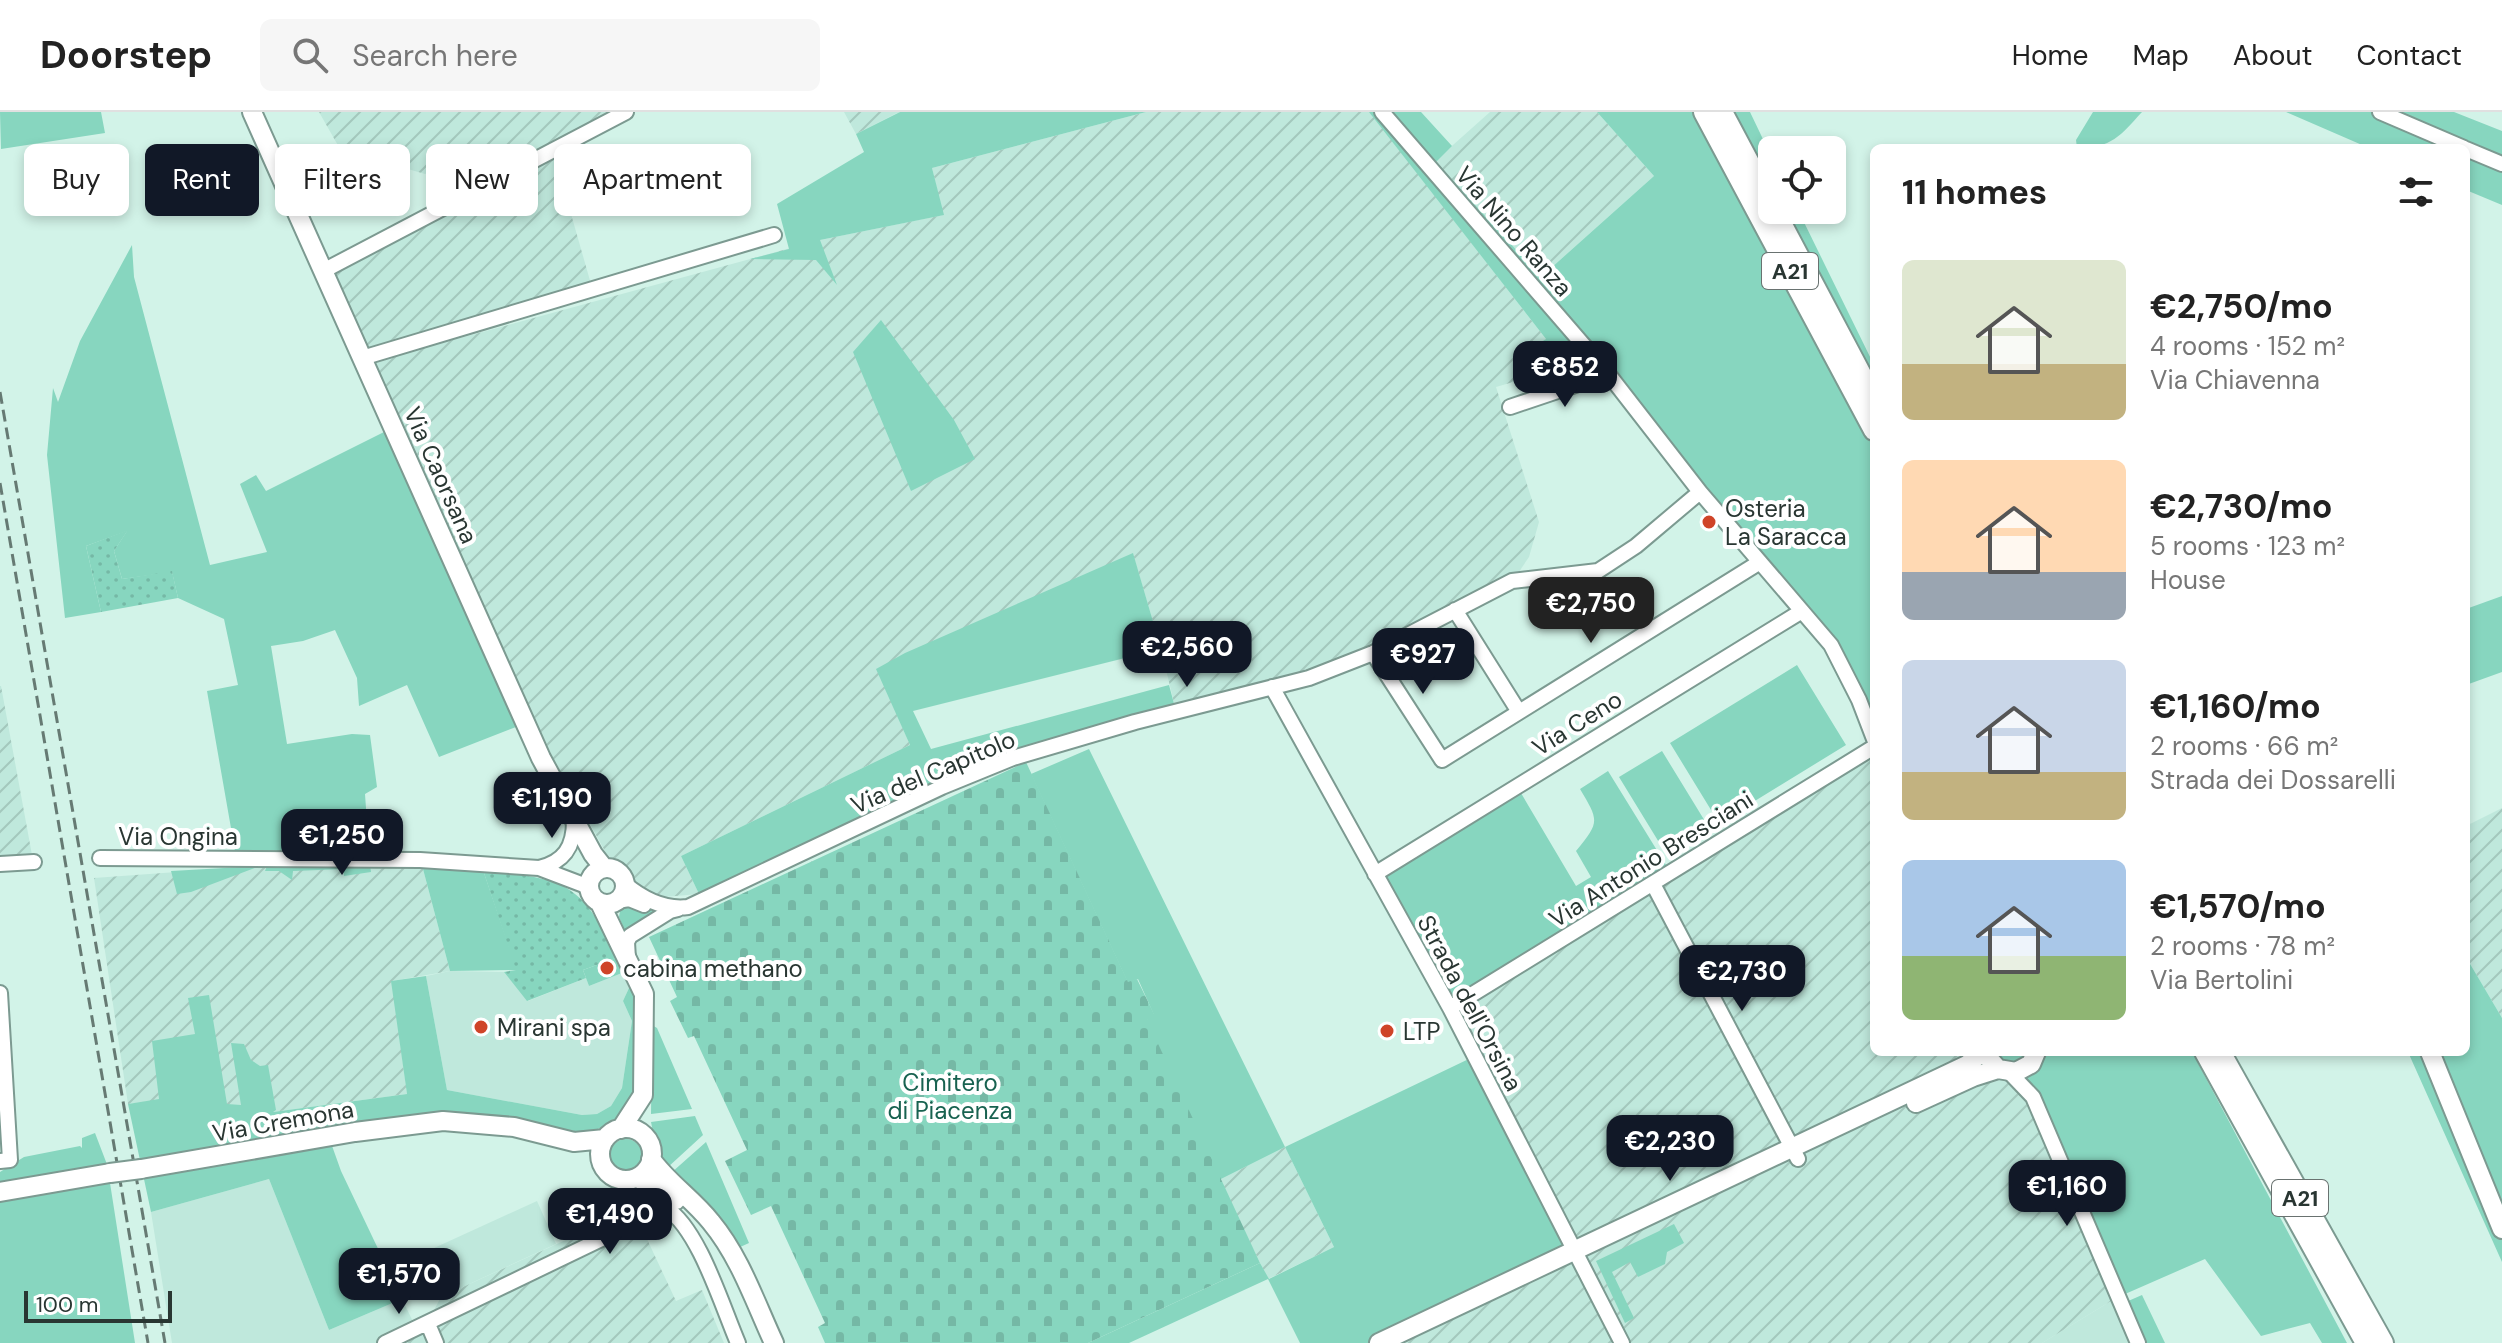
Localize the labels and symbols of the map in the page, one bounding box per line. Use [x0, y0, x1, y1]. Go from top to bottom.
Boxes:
street label: Via Nino Ranza [1449, 159, 1579, 303]
road number: A21 [1762, 253, 1818, 289]
pin: €852 [1518, 341, 1612, 409]
street label: Via Caorsana [397, 402, 485, 548]
place label: Osteria La Saracca [1725, 493, 1847, 552]
marker: Osteria La Saracca [1700, 513, 1718, 531]
pin: €2,750 [1526, 577, 1656, 645]
pin: €2,560 [1122, 621, 1252, 689]
pin: €927 [1376, 628, 1470, 696]
street label: Via Ceno [1526, 683, 1628, 763]
street label: Via del Capitolo [846, 723, 1020, 821]
pin: €1,190 [487, 772, 617, 840]
street label: Via Antonio Bresciani [1543, 784, 1759, 934]
pin: €1,250 [277, 809, 407, 877]
street label: Via Ongina [118, 821, 238, 852]
street label: Strada dell'Orsina [1411, 910, 1529, 1096]
pin: €2,730 [1677, 945, 1807, 1013]
place label: cabina methano [623, 953, 803, 984]
marker: cabina methano [598, 959, 616, 977]
place label: Mirani spa [497, 1012, 611, 1043]
place label: LTP [1403, 1016, 1440, 1047]
marker: Mirani spa [472, 1018, 490, 1036]
marker: LTP [1378, 1022, 1396, 1040]
park label: Cimitero di Piacenza [887, 1067, 1013, 1126]
street label: Via Cremona [210, 1093, 356, 1149]
pin: €2,230 [1605, 1115, 1735, 1183]
pin: €1,160 [2002, 1160, 2132, 1228]
road number: A21 [2272, 1180, 2328, 1216]
pin: €1,490 [545, 1188, 675, 1256]
pin: €1,570 [334, 1248, 464, 1316]
scale bar [24, 1287, 172, 1323]

